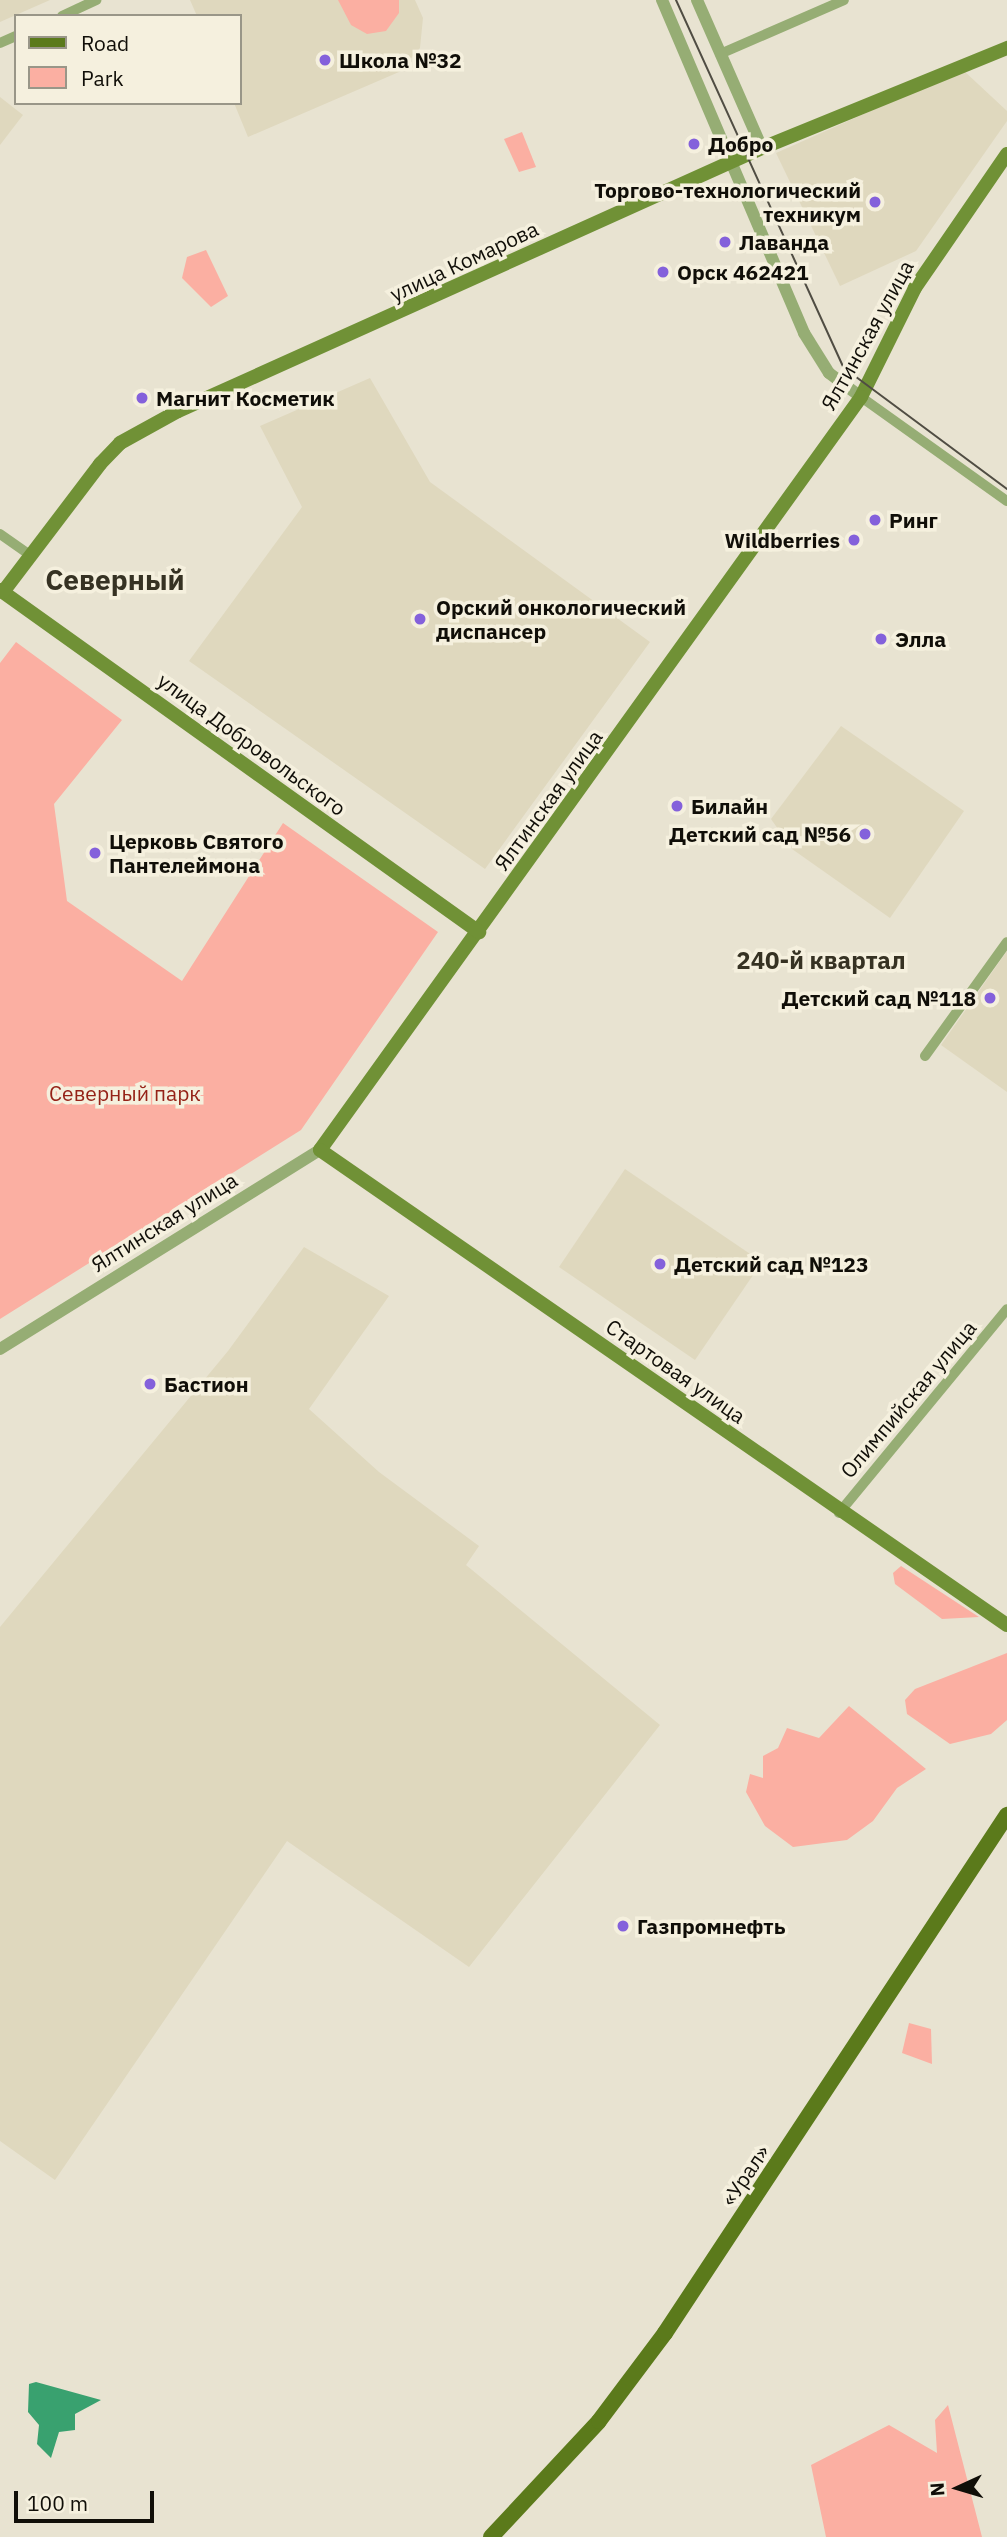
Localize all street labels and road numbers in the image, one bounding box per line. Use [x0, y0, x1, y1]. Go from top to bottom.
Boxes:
street label: улица Комарова [386, 216, 542, 306]
street label: Ялтинская улица [815, 256, 919, 414]
street label: улица Добровольского [153, 667, 351, 821]
street label: Ялтинская улица [489, 725, 607, 875]
street label: Ялтинская улица [86, 1167, 242, 1277]
street label: Стартовая улица [601, 1314, 751, 1428]
street label: Олимпийская улица [835, 1315, 981, 1483]
street label: «Урал» [716, 2140, 774, 2210]

